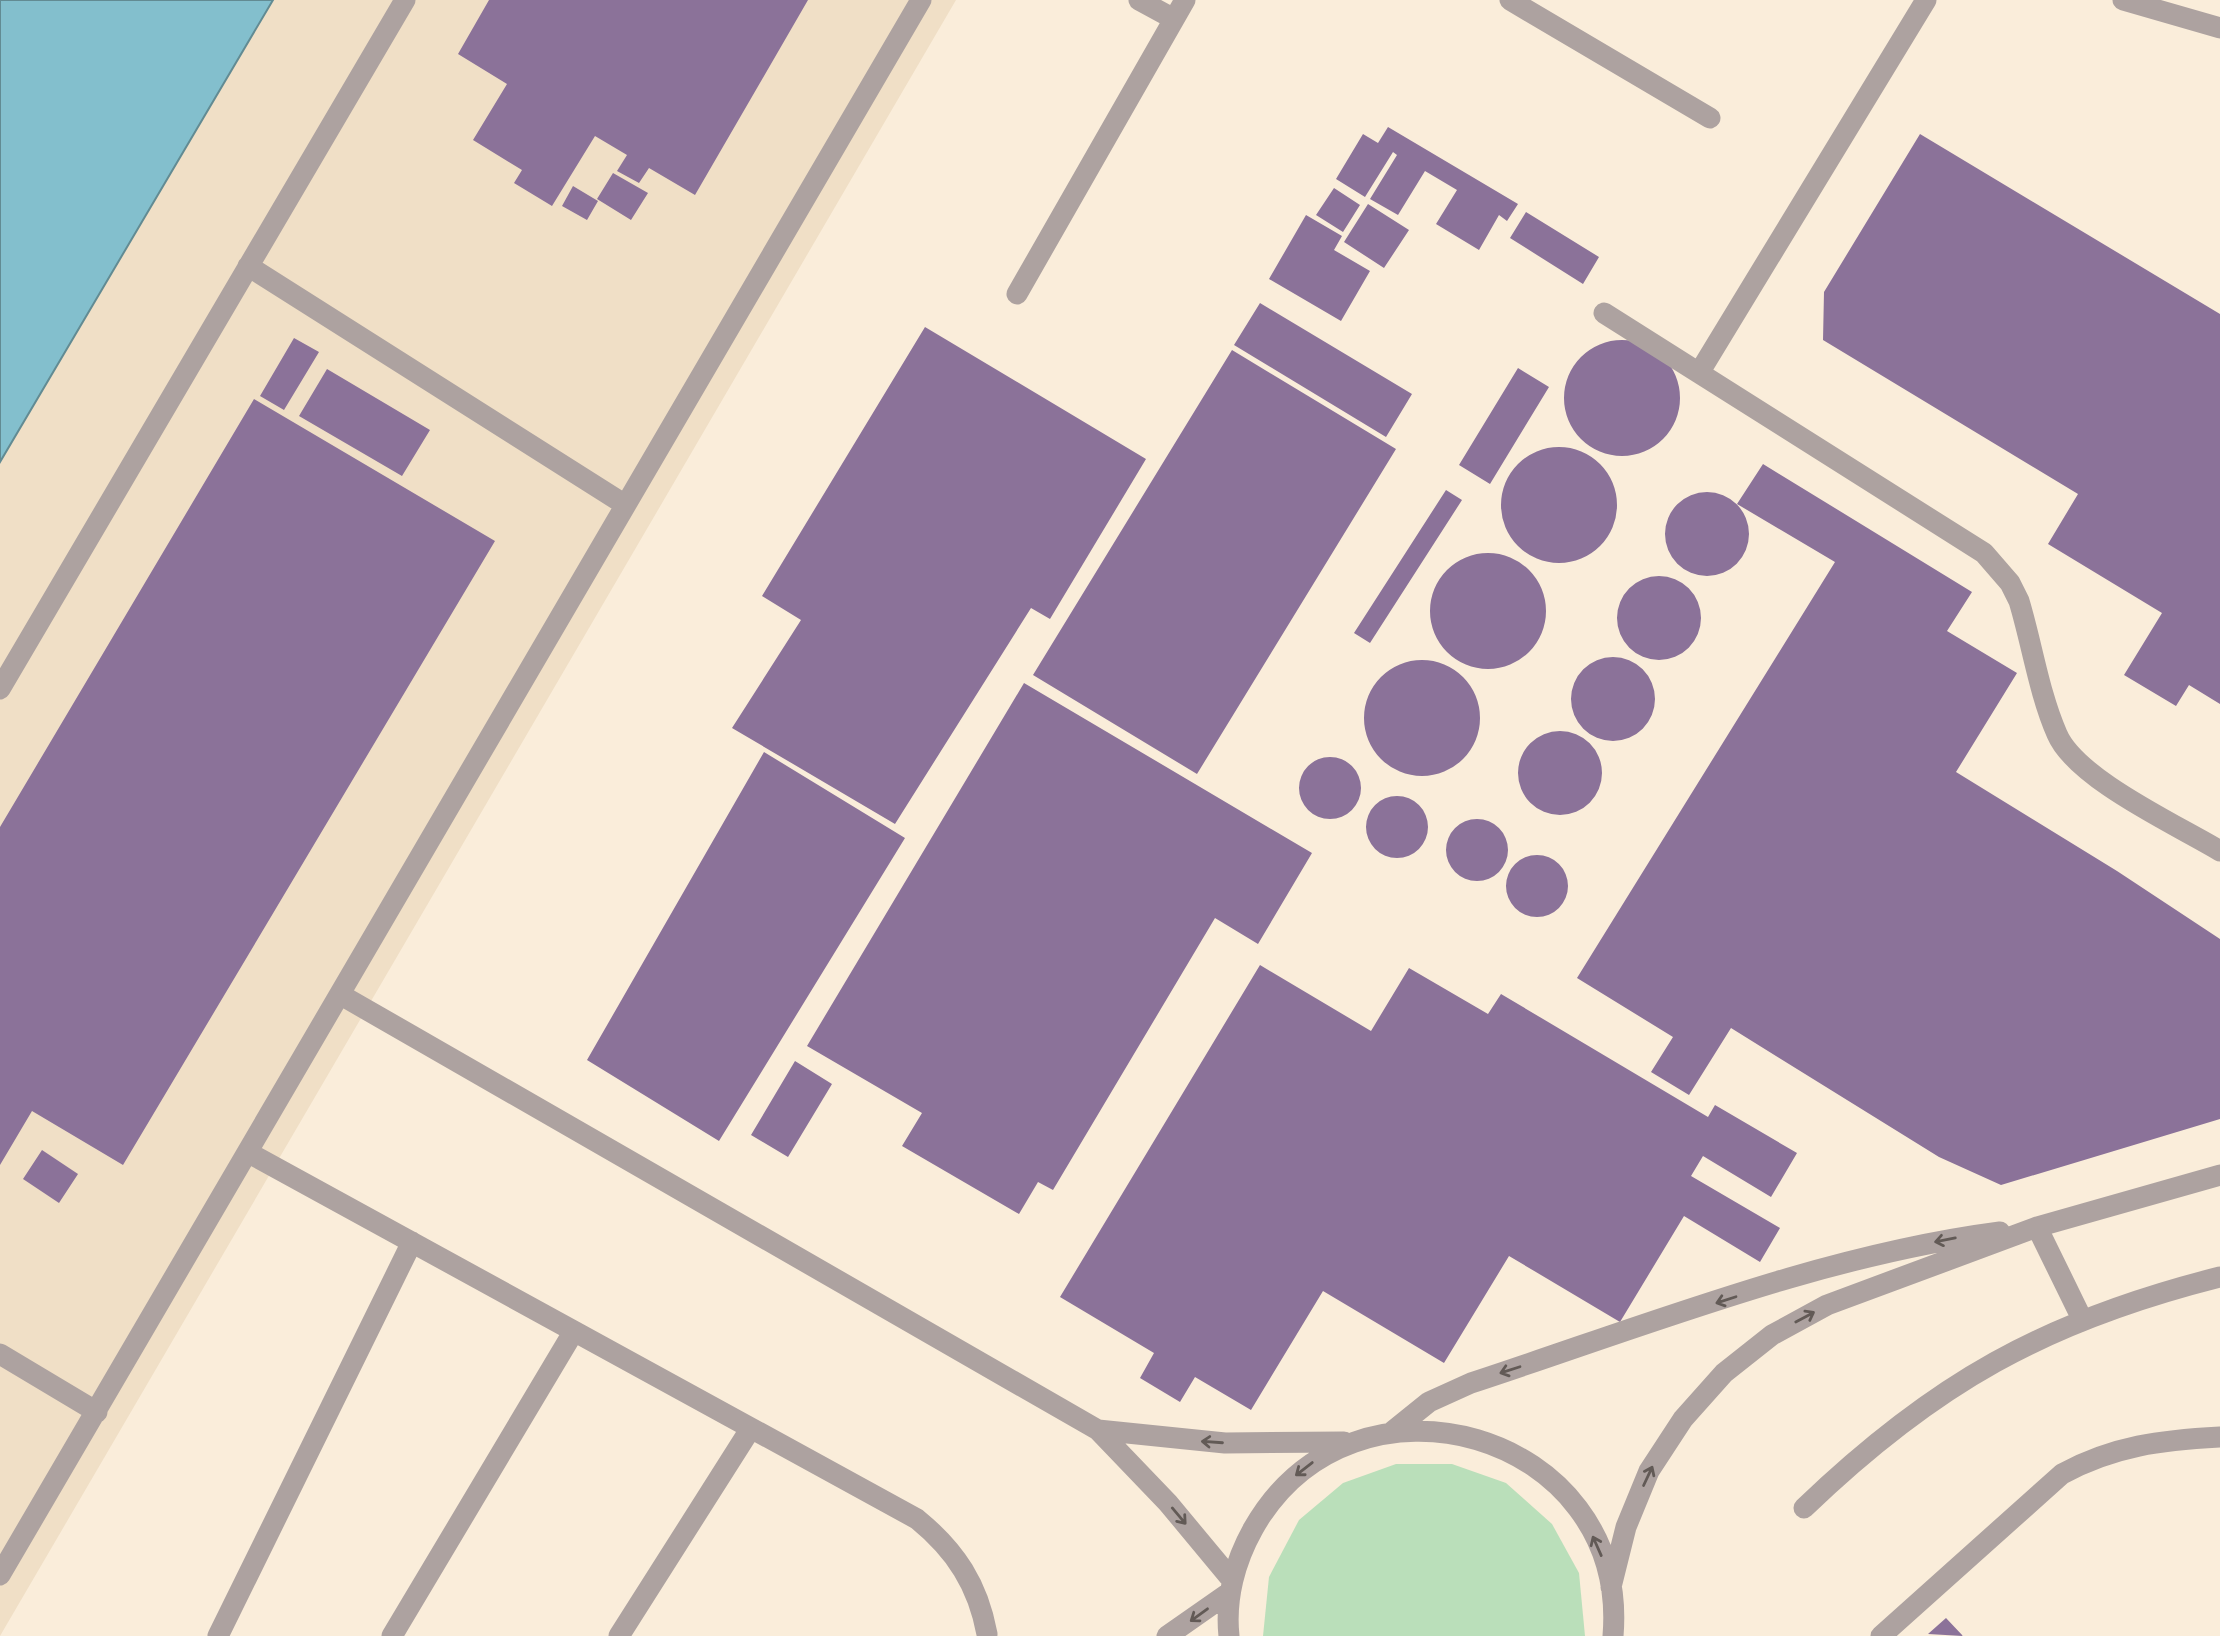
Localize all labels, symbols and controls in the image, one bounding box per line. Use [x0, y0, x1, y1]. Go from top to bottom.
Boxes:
one-way arrow [1934, 1234, 1957, 1247]
one-way arrow [1715, 1295, 1737, 1307]
one-way arrow [1794, 1310, 1815, 1324]
one-way arrow [1499, 1365, 1521, 1378]
one-way arrow [1201, 1435, 1223, 1448]
one-way arrow [1296, 1462, 1314, 1477]
one-way arrow [1642, 1466, 1655, 1487]
one-way arrow [1171, 1506, 1187, 1524]
one-way arrow [1590, 1536, 1603, 1557]
one-way arrow [1190, 1608, 1209, 1622]

